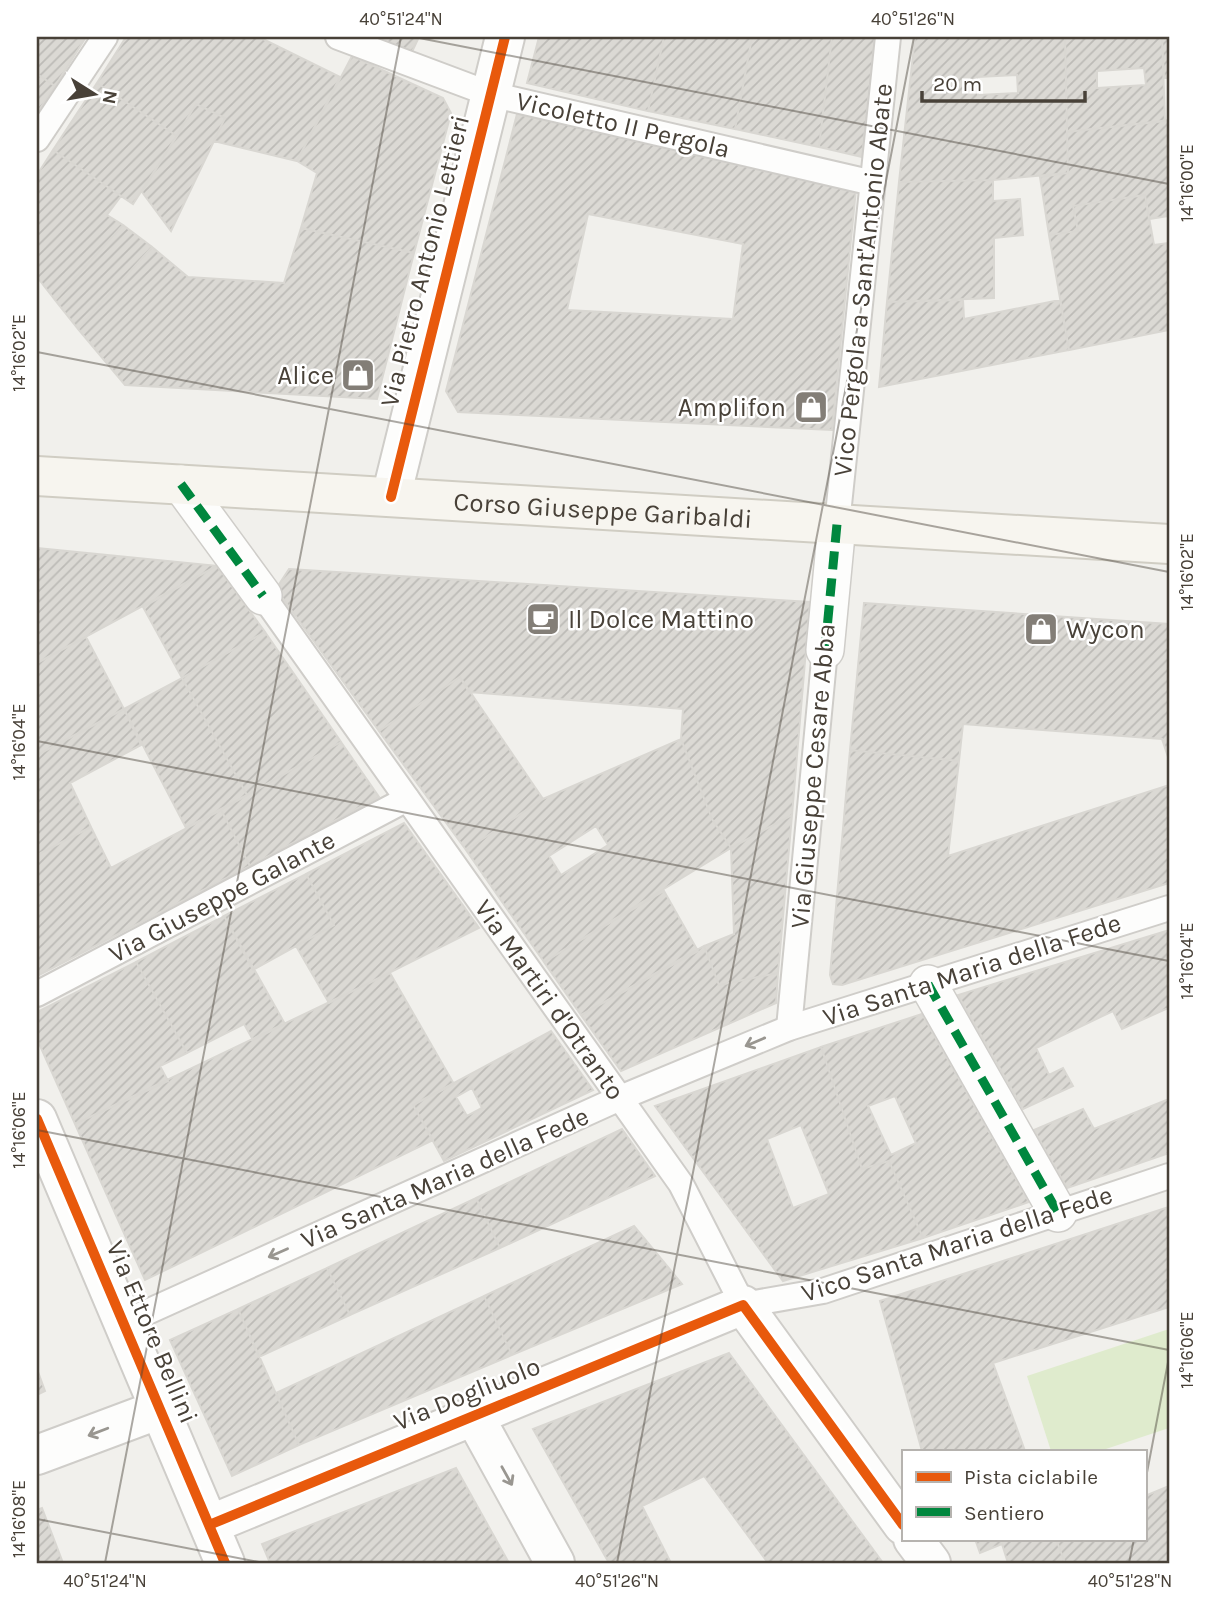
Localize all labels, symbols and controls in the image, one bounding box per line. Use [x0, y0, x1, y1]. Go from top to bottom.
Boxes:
text: 40°51'24"N [359, 8, 443, 30]
text: 40°51'26"N [871, 8, 955, 30]
north arrow [60, 60, 130, 130]
scale bar [922, 60, 1085, 104]
text: 20 m [933, 72, 982, 96]
street label: Vico Pergola a Sant'Antonio Abate [827, 82, 899, 478]
street label: Vicoletto II Pergola [513, 85, 733, 165]
text: N [98, 88, 122, 106]
street label: Via Pietro Antonio Lettieri [374, 112, 476, 410]
text: 14°16'00"E [1176, 144, 1198, 222]
text: 14°16'02"E [8, 314, 30, 392]
shop icon: Alice [339, 356, 377, 394]
place label: Alice [277, 360, 334, 391]
shop icon: Amplifon [792, 388, 830, 426]
place label: Amplifon [678, 392, 786, 423]
street label: Corso Giuseppe Garibaldi [453, 486, 753, 534]
text: 14°16'02"E [1176, 533, 1198, 611]
cafe icon: Il Dolce Mattino [524, 600, 562, 638]
place label: Il Dolce Mattino [568, 604, 754, 635]
shop icon: Wycon [1022, 610, 1060, 648]
place label: Wycon [1066, 614, 1145, 645]
street label: Via Giuseppe Cesare Abba [784, 622, 842, 930]
text: 14°16'04"E [8, 703, 30, 781]
street label: Via Giuseppe Galante [104, 824, 340, 970]
street label: Via Martiri d'Otranto [468, 893, 632, 1106]
street label: Via Santa Maria della Fede [819, 907, 1125, 1033]
text: 14°16'04"E [1176, 922, 1198, 1000]
one-way arrow [745, 1037, 766, 1050]
text: 14°16'06"E [8, 1091, 30, 1169]
street label: Via Santa Maria della Fede [296, 1100, 594, 1256]
street label: Vico Santa Maria della Fede [798, 1179, 1116, 1309]
street label: Via Ettore Bellini [100, 1236, 204, 1428]
one-way arrow [268, 1247, 289, 1260]
text: 14°16'06"E [1176, 1311, 1198, 1389]
street label: Via Dogliuolo [389, 1351, 545, 1437]
one-way arrow [88, 1427, 110, 1440]
legend [902, 1450, 1146, 1540]
one-way arrow [500, 1465, 514, 1485]
text: Pista ciclabile [964, 1465, 1098, 1489]
text: 14°16'08"E [8, 1480, 30, 1558]
text: Sentiero [964, 1501, 1044, 1525]
text: 40°51'24"N [63, 1570, 147, 1592]
text: 40°51'26"N [575, 1570, 659, 1592]
text: 40°51'28"N [1088, 1570, 1172, 1592]

